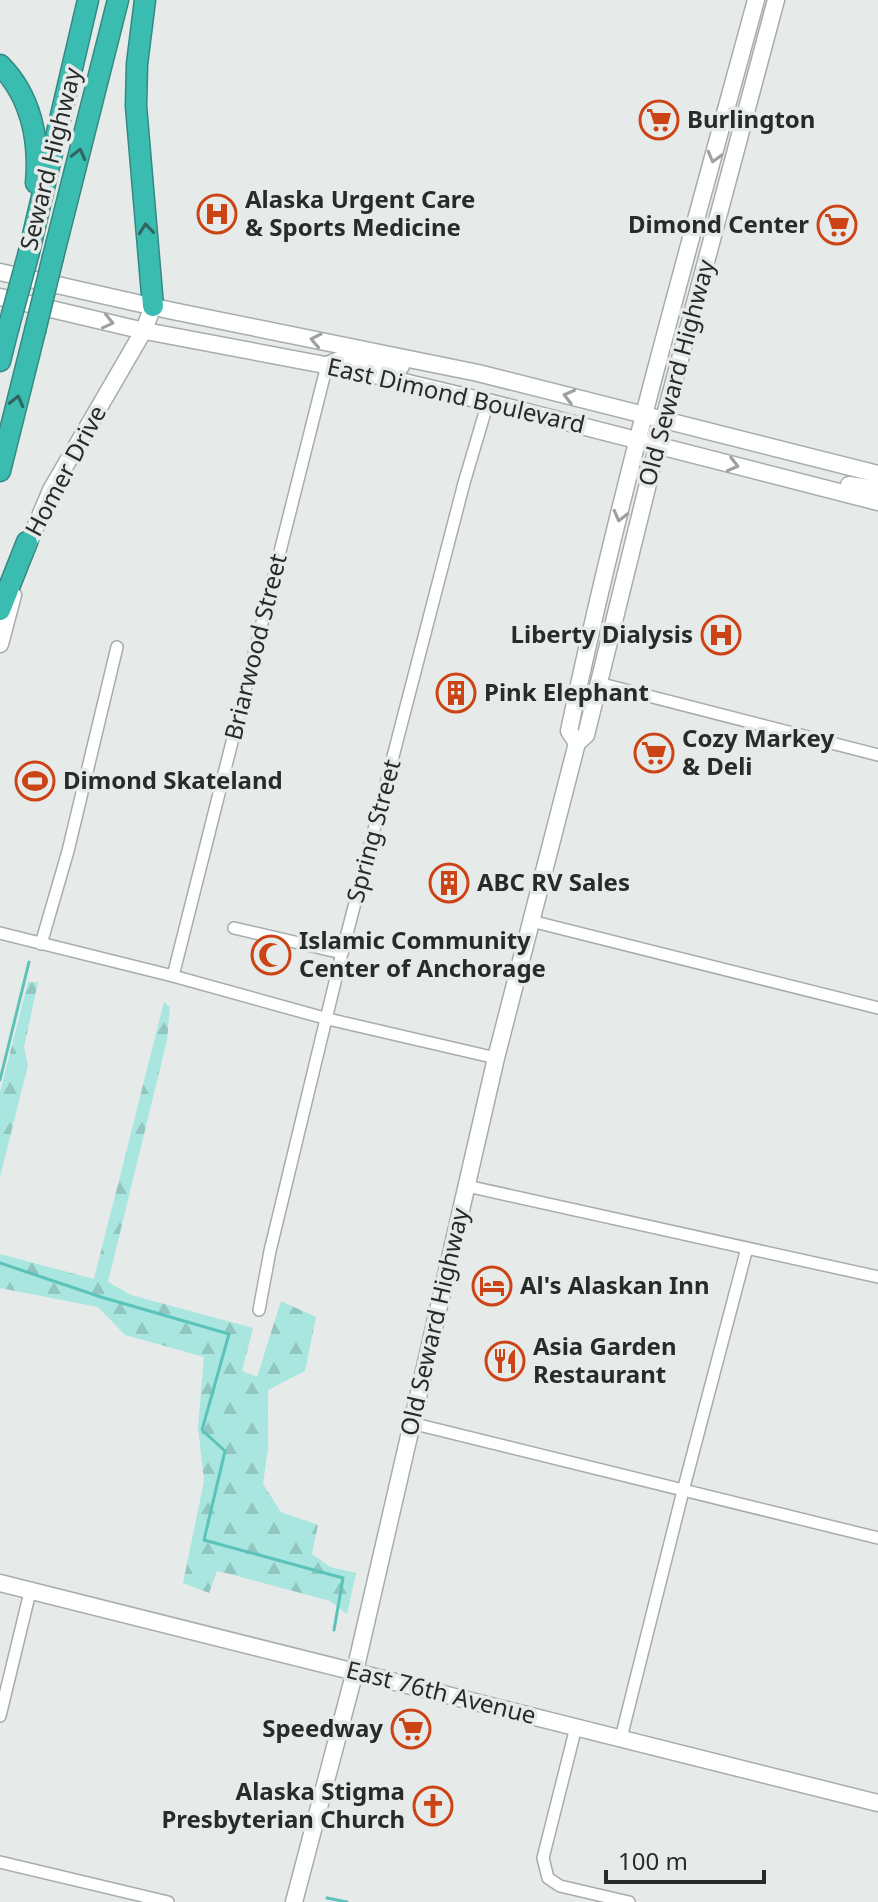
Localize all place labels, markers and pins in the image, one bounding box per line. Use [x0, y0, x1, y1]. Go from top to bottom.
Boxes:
supermarket icon: Burlington [638, 99, 680, 141]
place label: Burlington [687, 102, 815, 135]
place label: Alaska Urgent Care & Sports Medicine [245, 182, 475, 243]
hospital icon: Alaska Urgent Care & Sports Medicine [196, 193, 238, 235]
supermarket icon: Dimond Center [816, 204, 858, 246]
place label: Dimond Center [628, 207, 809, 240]
hospital icon: Liberty Dialysis [700, 614, 742, 656]
place label: Liberty Dialysis [511, 617, 693, 650]
building icon: Pink Elephant [435, 672, 477, 714]
place label: Pink Elephant [484, 675, 649, 708]
place label: Cozy Markey & Deli [682, 721, 834, 782]
supermarket icon: Cozy Markey & Deli [633, 732, 675, 774]
sports icon: Dimond Skateland [14, 760, 56, 802]
place label: Dimond Skateland [63, 763, 283, 796]
building icon: ABC RV Sales [428, 862, 470, 904]
place label: ABC RV Sales [477, 865, 630, 898]
place label: Islamic Community Center of Anchorage [299, 923, 546, 984]
mosque icon: Islamic Community Center of Anchorage [250, 934, 292, 976]
hotel icon: Al's Alaskan Inn [471, 1265, 513, 1307]
place label: Al's Alaskan Inn [520, 1268, 710, 1301]
place label: Asia Garden Restaurant [533, 1329, 677, 1390]
restaurant icon: Asia Garden Restaurant [484, 1340, 526, 1382]
supermarket icon: Speedway [390, 1708, 432, 1750]
place label: Speedway [262, 1711, 383, 1744]
place label: Alaska Stigma Presbyterian Church [161, 1774, 405, 1835]
church icon: Alaska Stigma Presbyterian Church [412, 1785, 454, 1827]

